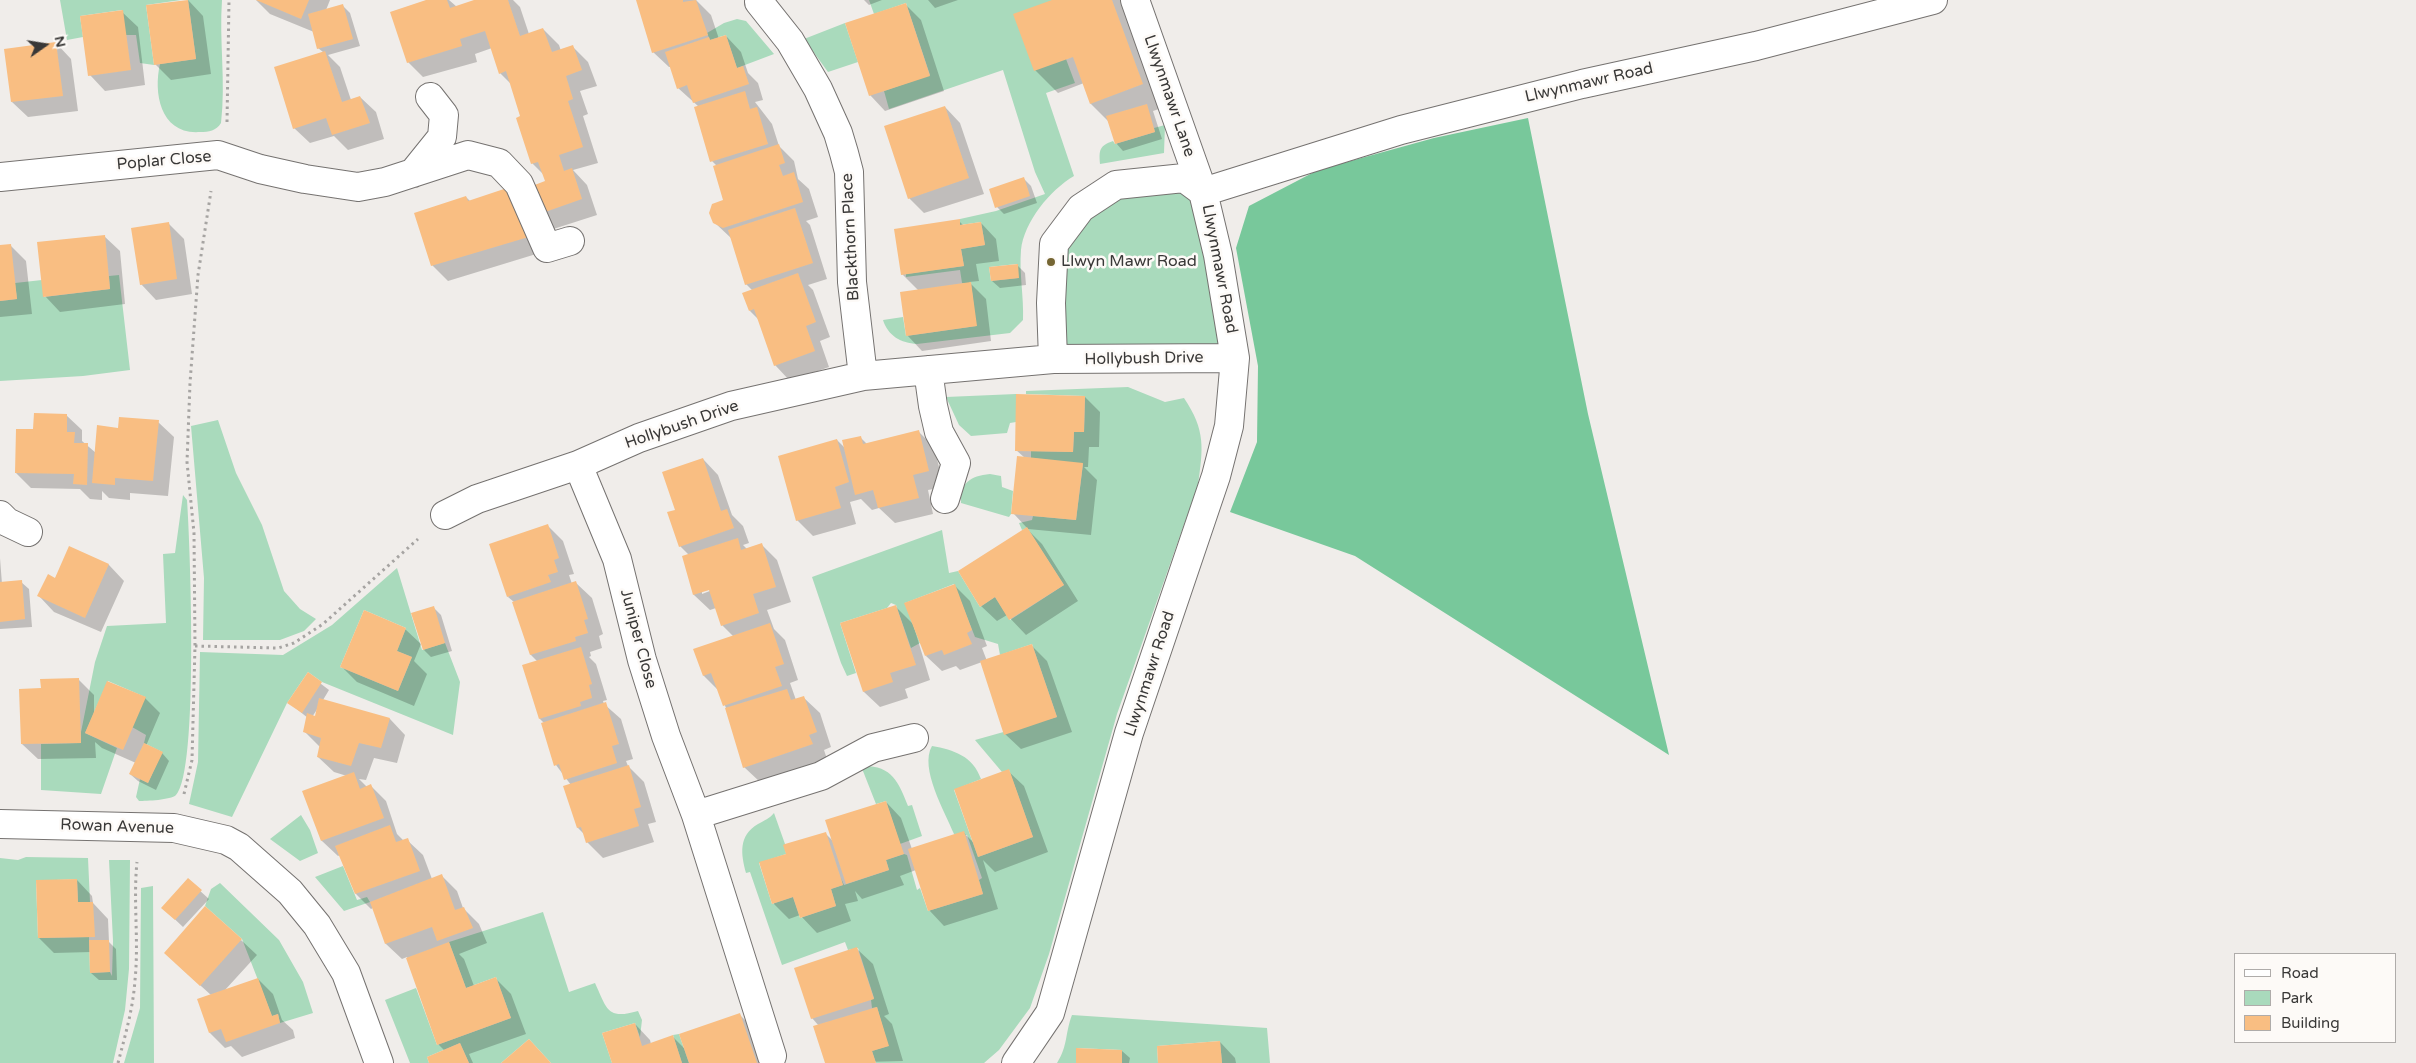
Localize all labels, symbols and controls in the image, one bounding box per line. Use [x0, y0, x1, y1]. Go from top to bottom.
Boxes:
north arrow [20, 20, 70, 70]
street label: Llwynmawr Lane [1139, 32, 1199, 160]
text: N [51, 34, 70, 49]
street label: Llwynmawr Road [1523, 59, 1655, 107]
street label: Poplar Close [116, 147, 212, 175]
street label: Blackthorn Place [838, 173, 864, 301]
street label: Llwynmawr Road [1197, 203, 1241, 335]
place label: Llwyn Mawr Road [1061, 252, 1197, 272]
marker: Llwyn Mawr Road [1045, 256, 1057, 268]
street label: Hollybush Drive [1084, 348, 1204, 370]
street label: Hollybush Drive [623, 397, 741, 453]
street label: Juniper Close [616, 587, 660, 691]
street label: Llwynmawr Road [1121, 609, 1179, 739]
street label: Rowan Avenue [60, 815, 174, 839]
legend [2234, 953, 2396, 1043]
text: Road [2281, 964, 2319, 982]
text: Park [2281, 989, 2313, 1007]
text: Building [2281, 1014, 2340, 1032]

